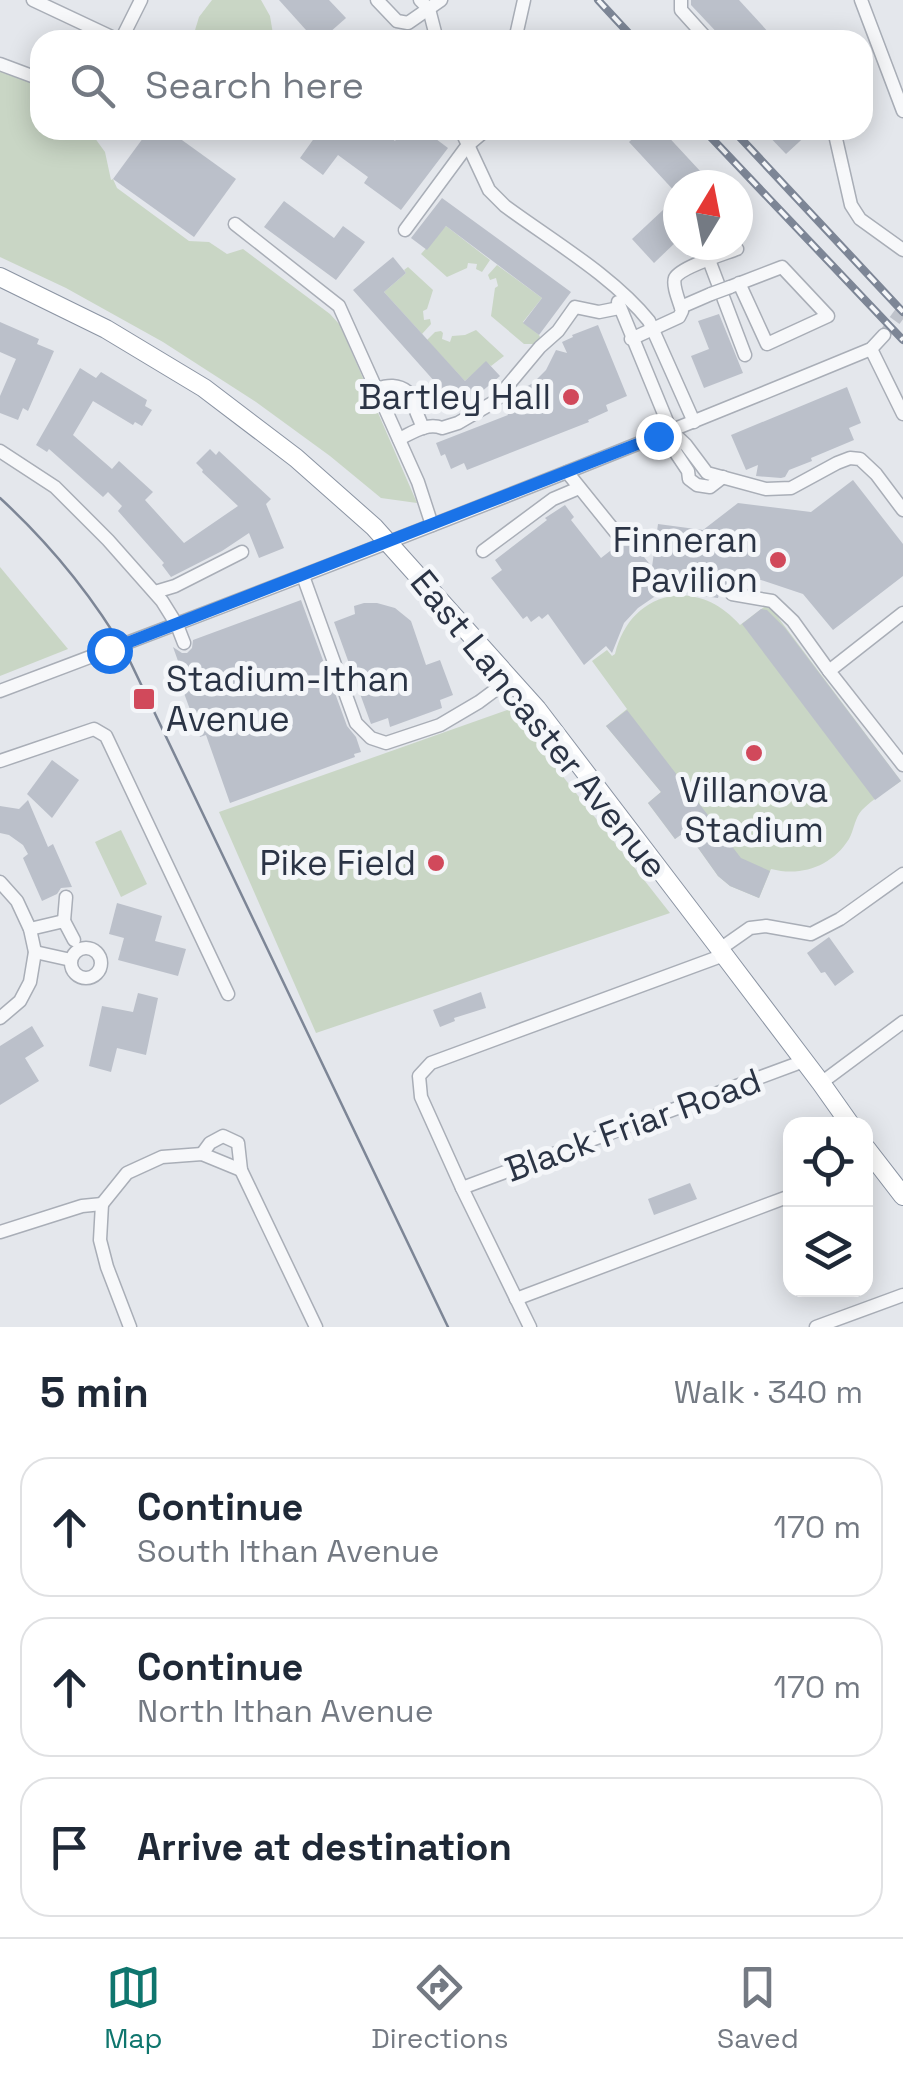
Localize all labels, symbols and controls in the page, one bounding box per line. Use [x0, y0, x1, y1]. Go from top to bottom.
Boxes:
search box [30, 30, 873, 140]
icon: search [65, 58, 120, 113]
text: Search here [145, 61, 364, 109]
north arrow [663, 170, 753, 260]
place label: Bartley Hall [358, 375, 551, 419]
marker: Bartley Hall [560, 386, 582, 408]
route end [636, 414, 682, 460]
place label: Finneran Pavilion [613, 518, 758, 602]
marker: Finneran Pavilion [767, 549, 789, 571]
street label: East Lancaster Avenue [401, 561, 677, 887]
route start [87, 628, 133, 674]
place label: Stadium-Ithan Avenue [166, 657, 409, 741]
marker: Stadium-Ithan Avenue [131, 686, 157, 712]
marker: Villanova Stadium [743, 742, 765, 764]
place label: Villanova Stadium [680, 768, 828, 852]
place label: Pike Field [259, 841, 416, 885]
marker: Pike Field [425, 852, 447, 874]
street label: Black Friar Road [499, 1058, 767, 1192]
map controls [783, 1117, 873, 1297]
button: locate [783, 1117, 873, 1207]
button: layers [783, 1207, 873, 1297]
text: 5 min [40, 1366, 149, 1419]
text: Walk · 340 m [674, 1372, 863, 1412]
text: Continue [137, 1483, 303, 1531]
icon: ahead [42, 1500, 97, 1555]
text: 170 m [774, 1507, 861, 1547]
text: South Ithan Avenue [137, 1531, 440, 1571]
text: Continue [137, 1643, 303, 1691]
icon: ahead [42, 1660, 97, 1715]
text: 170 m [774, 1667, 861, 1707]
text: North Ithan Avenue [137, 1691, 434, 1731]
icon: arrive [42, 1820, 97, 1875]
text: Arrive at destination [137, 1823, 512, 1871]
tab: Map [104, 1960, 163, 2056]
tab: Directions [371, 1960, 508, 2056]
tab: Saved [717, 1960, 799, 2056]

